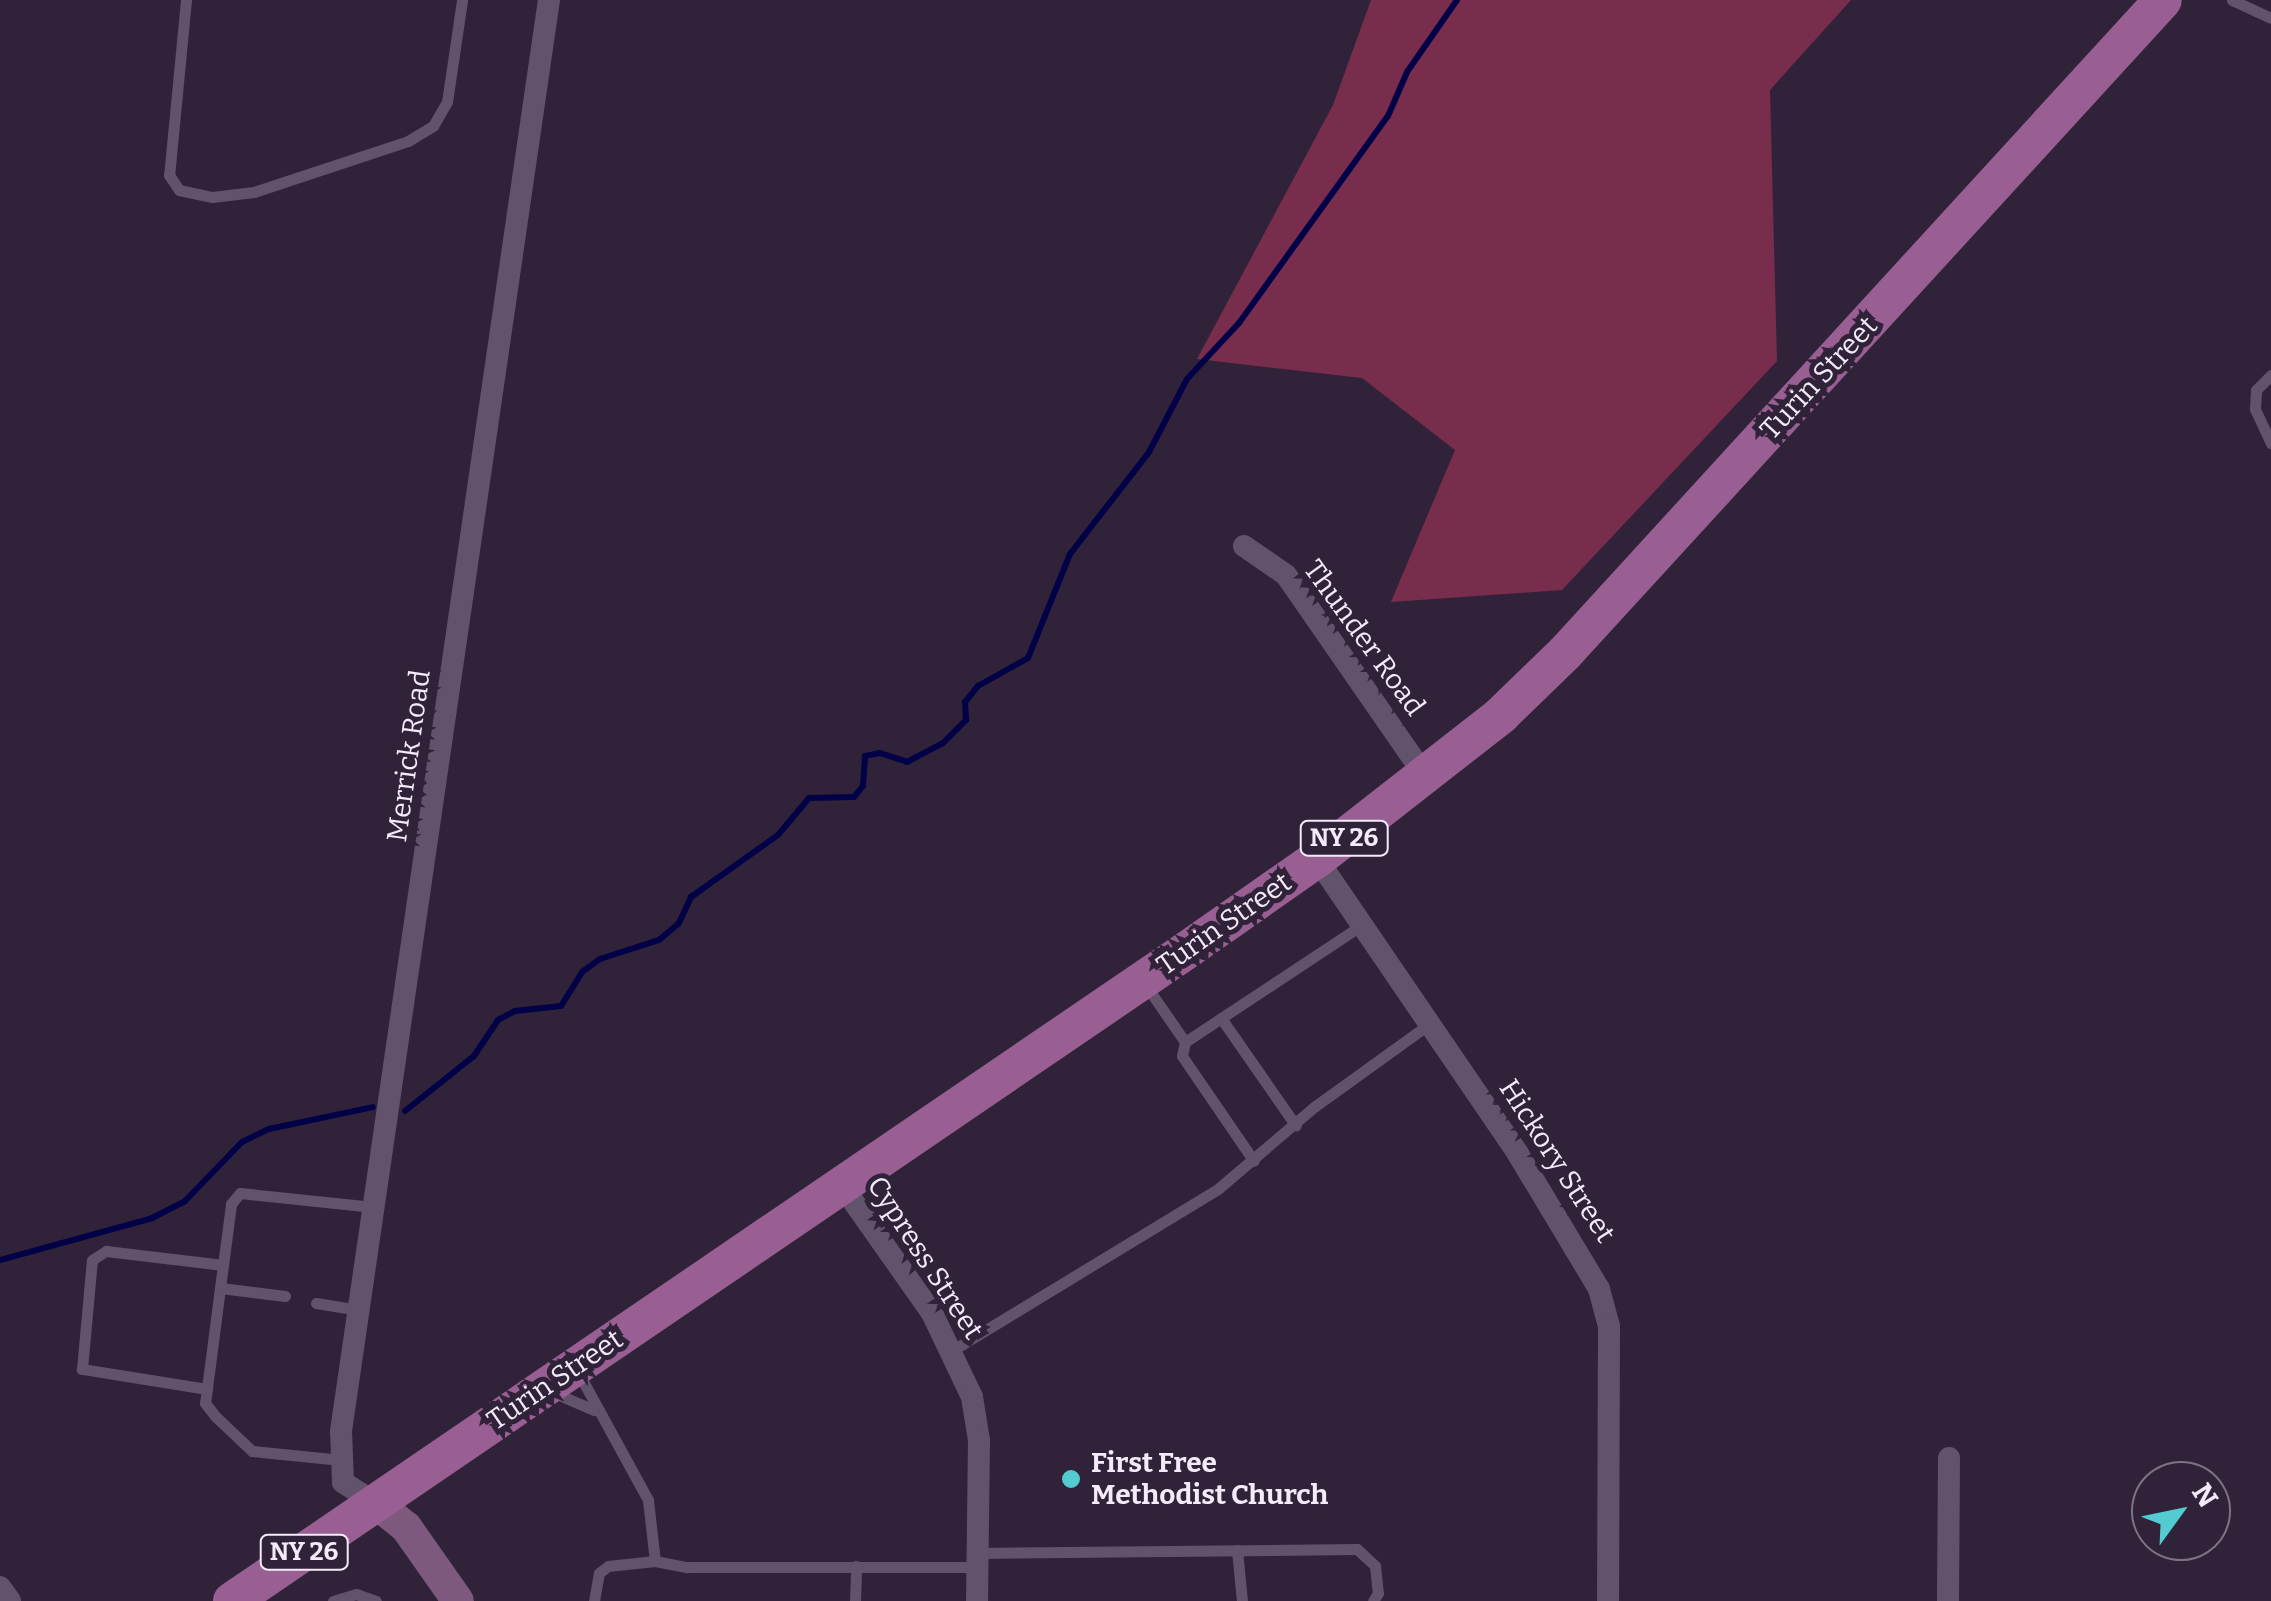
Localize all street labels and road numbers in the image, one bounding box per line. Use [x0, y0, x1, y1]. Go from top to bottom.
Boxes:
street label: Turin Street [1754, 310, 1884, 446]
street label: Thunder Road [1296, 554, 1432, 722]
street label: Merrick Road [380, 668, 438, 844]
road number: NY 26 [1299, 818, 1389, 858]
street label: Turin Street [1151, 866, 1297, 982]
street label: Hickory Street [1492, 1073, 1622, 1249]
street label: Cypress Street [860, 1170, 990, 1346]
street label: Turin Street [481, 1322, 629, 1438]
road number: NY 26 [259, 1532, 349, 1572]

